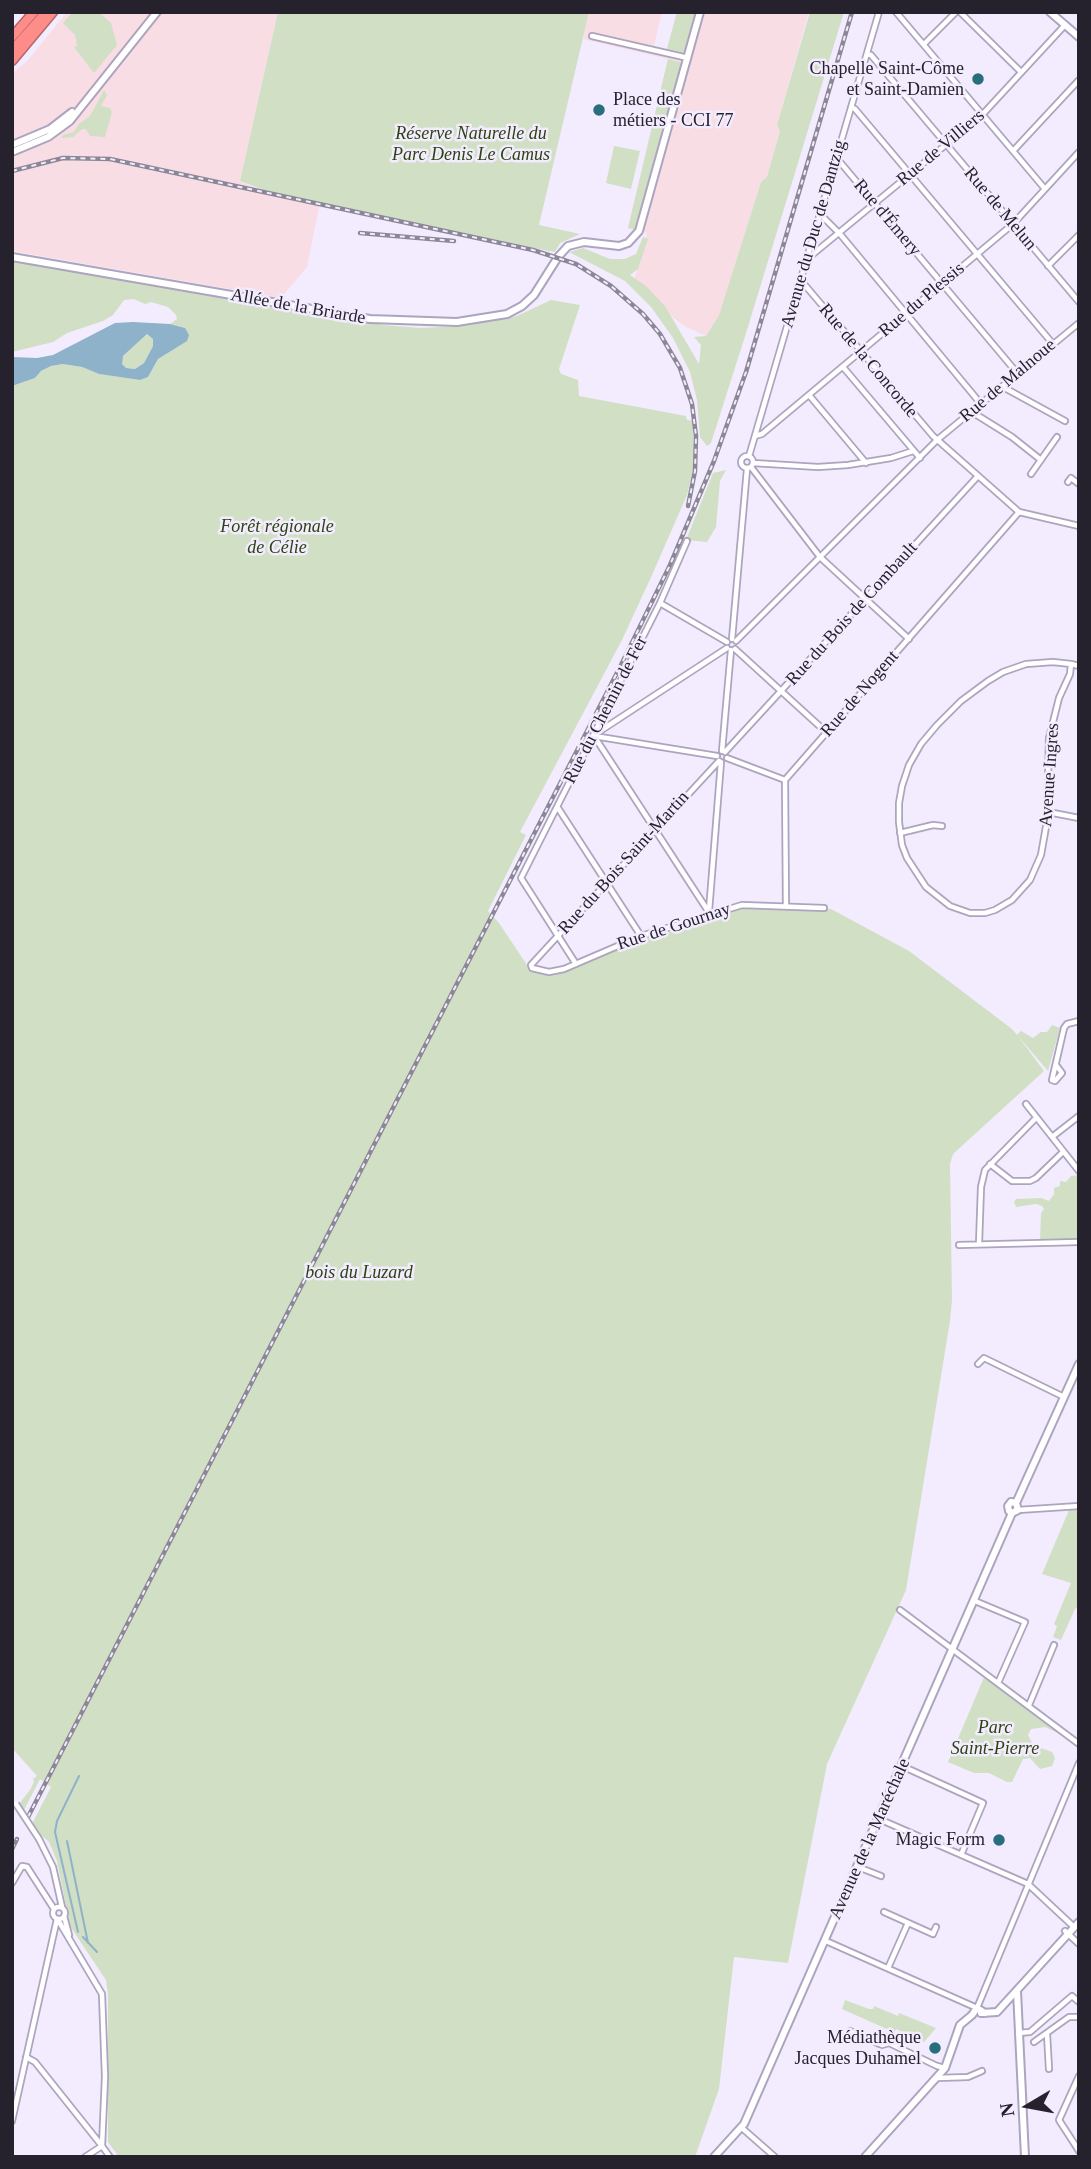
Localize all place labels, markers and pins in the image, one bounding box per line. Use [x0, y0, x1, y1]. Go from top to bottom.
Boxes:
place label: Chapelle Saint-Côme et Saint-Damien [810, 58, 964, 100]
marker: Chapelle Saint-Côme et Saint-Damien [970, 71, 986, 87]
place label: Place des métiers - CCI 77 [613, 89, 733, 132]
marker: Place des métiers - CCI 77 [591, 102, 607, 118]
place label: Magic Form [896, 1829, 985, 1851]
marker: Magic Form [991, 1832, 1007, 1848]
place label: Médiathèque Jacques Duhamel [795, 2027, 921, 2070]
marker: Médiathèque Jacques Duhamel [927, 2040, 943, 2056]

